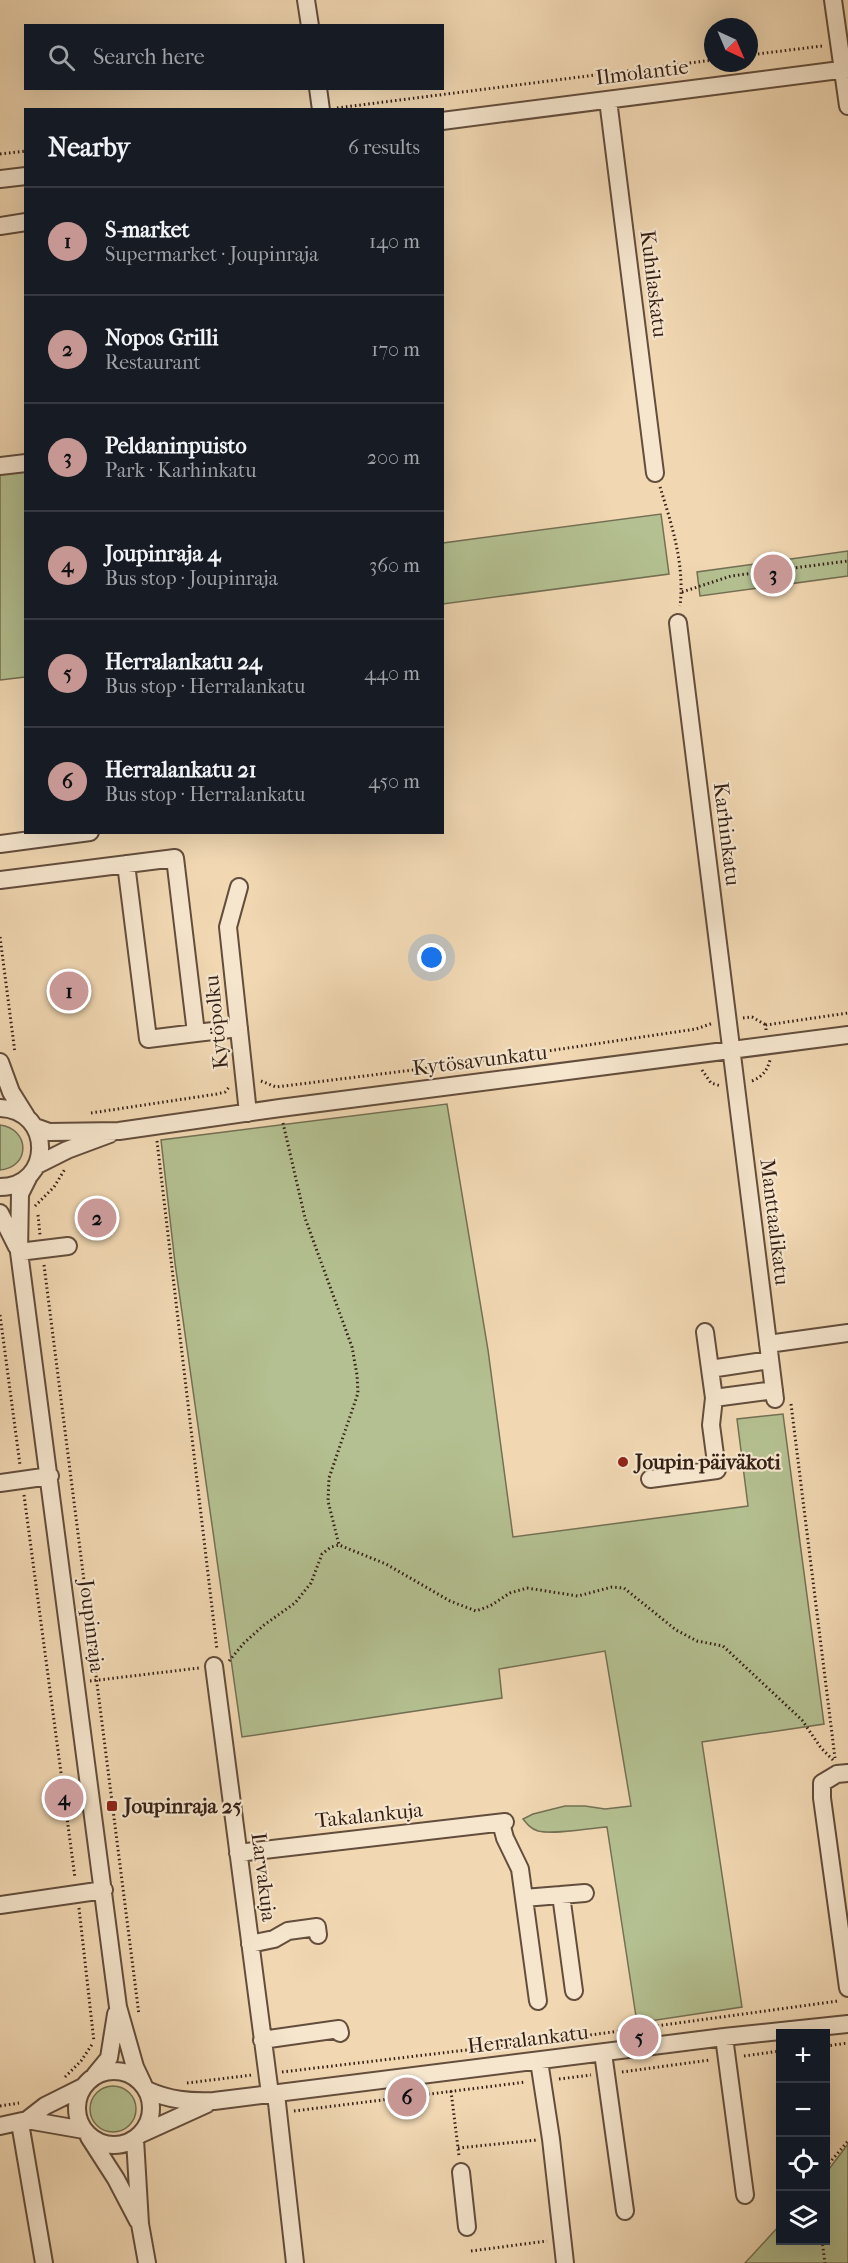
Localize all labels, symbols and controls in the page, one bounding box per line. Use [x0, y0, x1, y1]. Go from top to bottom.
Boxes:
north arrow [704, 18, 758, 72]
search box [24, 24, 444, 90]
icon: search [45, 41, 78, 74]
text: Search here [93, 44, 205, 70]
street label: Ilmolantie [594, 54, 690, 90]
text: Nearby [48, 132, 130, 163]
text: 6 results [348, 136, 420, 159]
text: S-market [105, 217, 189, 243]
street label: Kuhilaskatu [636, 229, 672, 339]
text: 1 [64, 230, 71, 253]
text: 140 m [369, 230, 420, 253]
text: Supermarket · Joupinraja [105, 243, 318, 266]
text: Nopos Grilli [105, 325, 219, 351]
text: 2 [62, 338, 73, 361]
text: 170 m [371, 338, 420, 361]
text: Restaurant [105, 351, 201, 374]
text: Peldaninpuisto [105, 433, 247, 459]
text: 3 [63, 446, 72, 469]
text: 200 m [367, 446, 420, 469]
text: Park · Karhinkatu [105, 459, 256, 482]
text: Joupinraja 4 [105, 541, 220, 567]
pin: 3 [754, 552, 792, 596]
text: 4 [62, 554, 73, 577]
text: 360 m [369, 554, 420, 577]
text: Bus stop · Joupinraja [105, 567, 278, 590]
text: Herralankatu 24 [105, 649, 262, 675]
text: 5 [63, 662, 72, 685]
text: 440 m [364, 662, 420, 685]
text: Bus stop · Herralankatu [105, 675, 305, 698]
text: Herralankatu 21 [105, 757, 257, 783]
text: 6 [62, 770, 73, 793]
text: 450 m [368, 770, 420, 793]
street label: Karhinkatu [709, 781, 745, 887]
text: Bus stop · Herralankatu [105, 783, 305, 806]
your location [417, 943, 446, 972]
pin: 1 [50, 968, 88, 1014]
street label: Kytöpolku [199, 974, 233, 1070]
street label: Kytösavunkatu [411, 1040, 549, 1080]
street label: Manttaalikatu [755, 1157, 795, 1287]
pin: 2 [78, 1196, 116, 1240]
place label: Joupin päiväkoti [633, 1450, 782, 1474]
marker: Joupin päiväkoti [616, 1455, 630, 1469]
street label: Joupinraja [74, 1576, 110, 1674]
pin: 4 [44, 1776, 84, 1820]
place label: Joupinraja 25 [122, 1794, 242, 1818]
street label: Takalankuja [314, 1797, 424, 1833]
marker: Joupinraja 25 [105, 1799, 119, 1813]
street label: Larvakuja [247, 1831, 281, 1923]
pin: 5 [620, 2014, 658, 2060]
street label: Herralankatu [466, 2020, 590, 2058]
map controls [776, 2029, 830, 2245]
button: + [776, 2029, 830, 2083]
pin: 6 [388, 2074, 426, 2120]
button: − [776, 2083, 830, 2137]
button: locate [776, 2137, 830, 2191]
button: layers [776, 2191, 830, 2245]

